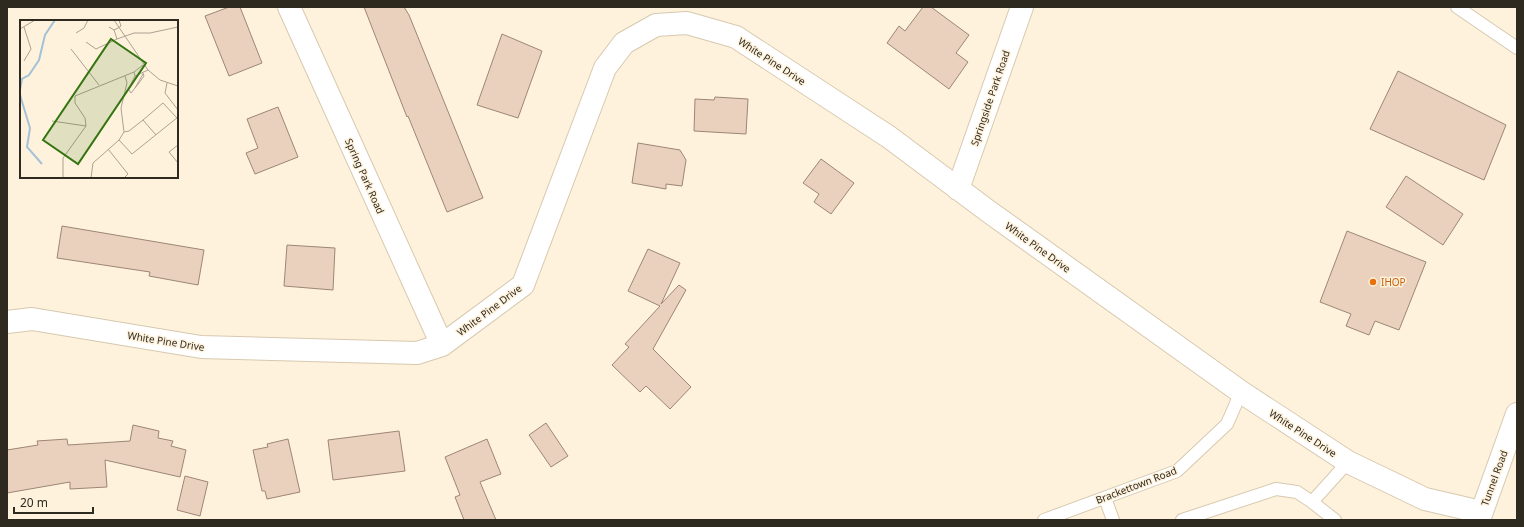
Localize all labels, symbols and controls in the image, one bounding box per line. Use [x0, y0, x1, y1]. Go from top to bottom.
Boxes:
inset map [20, 20, 178, 178]
street label: White Pine Drive [736, 34, 809, 88]
street label: Springside Park Road [967, 48, 1013, 148]
street label: Spring Park Road [342, 136, 388, 216]
street label: White Pine Drive [1002, 219, 1074, 276]
place label: IHOP [1381, 275, 1406, 289]
marker: IHOP [1368, 277, 1378, 287]
street label: White Pine Drive [454, 281, 525, 339]
street label: White Pine Drive [127, 328, 206, 354]
street label: White Pine Drive [1267, 406, 1340, 460]
street label: Tunnel Road [1477, 448, 1511, 508]
street label: Brackettown Road [1094, 463, 1178, 507]
scale bar [14, 489, 93, 515]
text: 20 m [20, 494, 48, 511]

